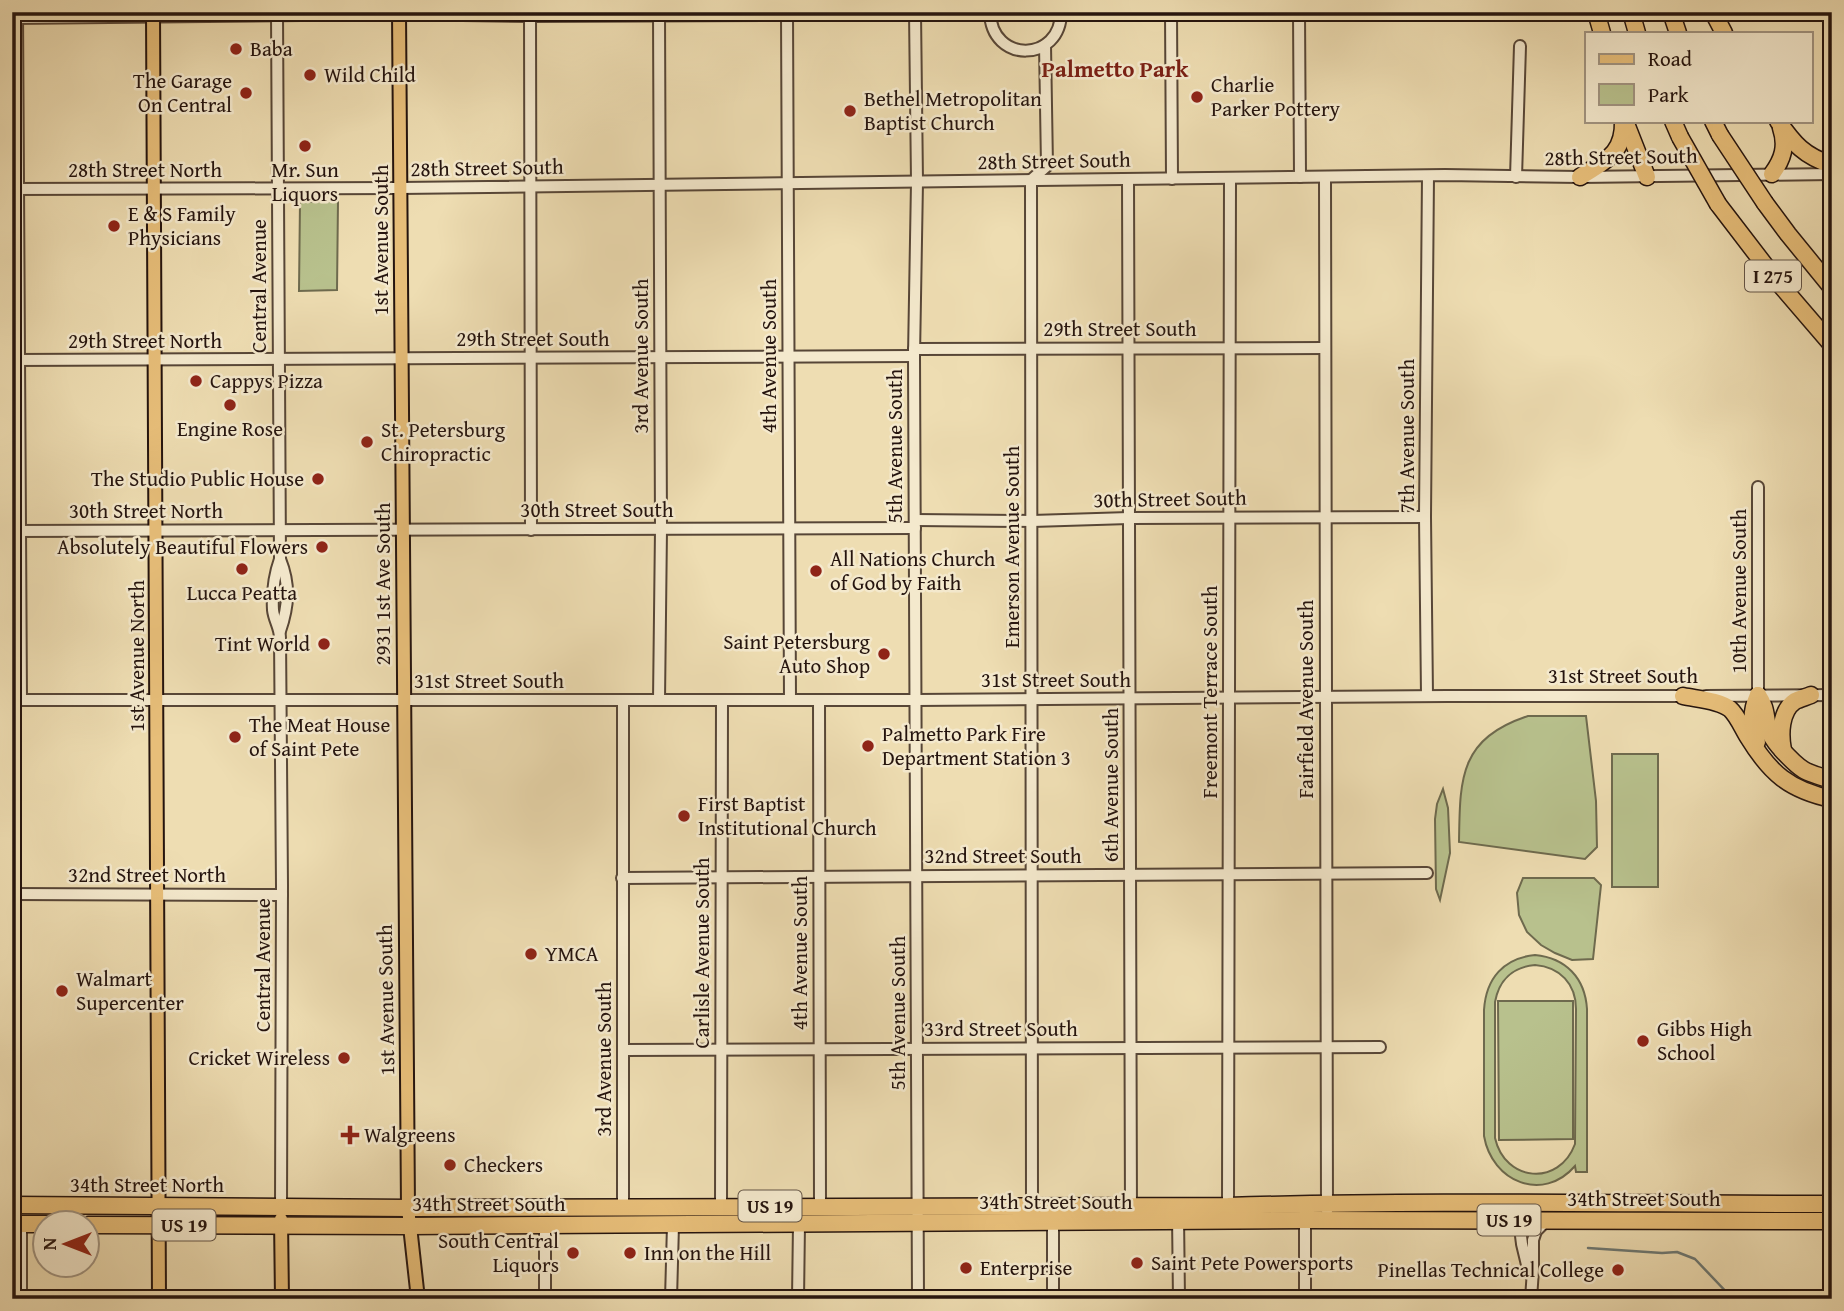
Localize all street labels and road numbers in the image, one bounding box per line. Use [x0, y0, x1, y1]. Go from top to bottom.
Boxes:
street label: 28th Street South [1544, 140, 1698, 173]
street label: 28th Street South [977, 144, 1131, 177]
street label: 28th Street South [410, 151, 564, 184]
street label: 28th Street North [68, 154, 222, 185]
street label: 1st Avenue South [365, 164, 396, 316]
street label: Central Avenue [243, 219, 274, 353]
road number: I 275 [1745, 260, 1801, 292]
street label: 3rd Avenue South [625, 278, 656, 434]
street label: 4th Avenue South [753, 278, 784, 433]
street label: 29th Street South [1043, 313, 1197, 344]
street label: 29th Street South [456, 323, 610, 354]
street label: 29th Street North [68, 325, 222, 356]
street label: 7th Avenue South [1391, 358, 1422, 513]
street label: 5th Avenue South [879, 368, 910, 523]
street label: Emerson Avenue South [996, 446, 1027, 648]
street label: 30th Street South [1093, 482, 1247, 515]
street label: 30th Street South [520, 494, 674, 525]
street label: 30th Street North [69, 495, 223, 526]
street label: 2931 1st Ave South [367, 502, 398, 666]
street label: 10th Avenue South [1723, 508, 1754, 673]
street label: 1st Avenue North [121, 580, 152, 732]
street label: Freemont Terrace South [1194, 585, 1225, 799]
street label: Fairfield Avenue South [1290, 599, 1321, 798]
street label: 31st Street South [1548, 660, 1698, 691]
street label: 31st Street South [981, 664, 1131, 695]
street label: 31st Street South [414, 665, 564, 696]
street label: 6th Avenue South [1095, 707, 1126, 862]
street label: 32nd Street South [924, 840, 1082, 871]
street label: Carlisle Avenue South [686, 857, 717, 1049]
street label: 32nd Street North [68, 859, 226, 890]
street label: 4th Avenue South [784, 875, 815, 1030]
street label: Central Avenue [247, 898, 278, 1032]
street label: 1st Avenue South [369, 924, 402, 1076]
street label: 5th Avenue South [882, 935, 913, 1090]
street label: 3rd Avenue South [588, 981, 619, 1137]
street label: 33rd Street South [924, 1013, 1078, 1044]
street label: 34th Street North [70, 1169, 224, 1200]
street label: 34th Street South [1567, 1183, 1721, 1214]
street label: 34th Street South [979, 1186, 1133, 1217]
street label: 34th Street South [412, 1188, 566, 1219]
road number: US 19 [738, 1190, 802, 1222]
road number: US 19 [1478, 1204, 1540, 1236]
road number: US 19 [152, 1210, 216, 1240]

